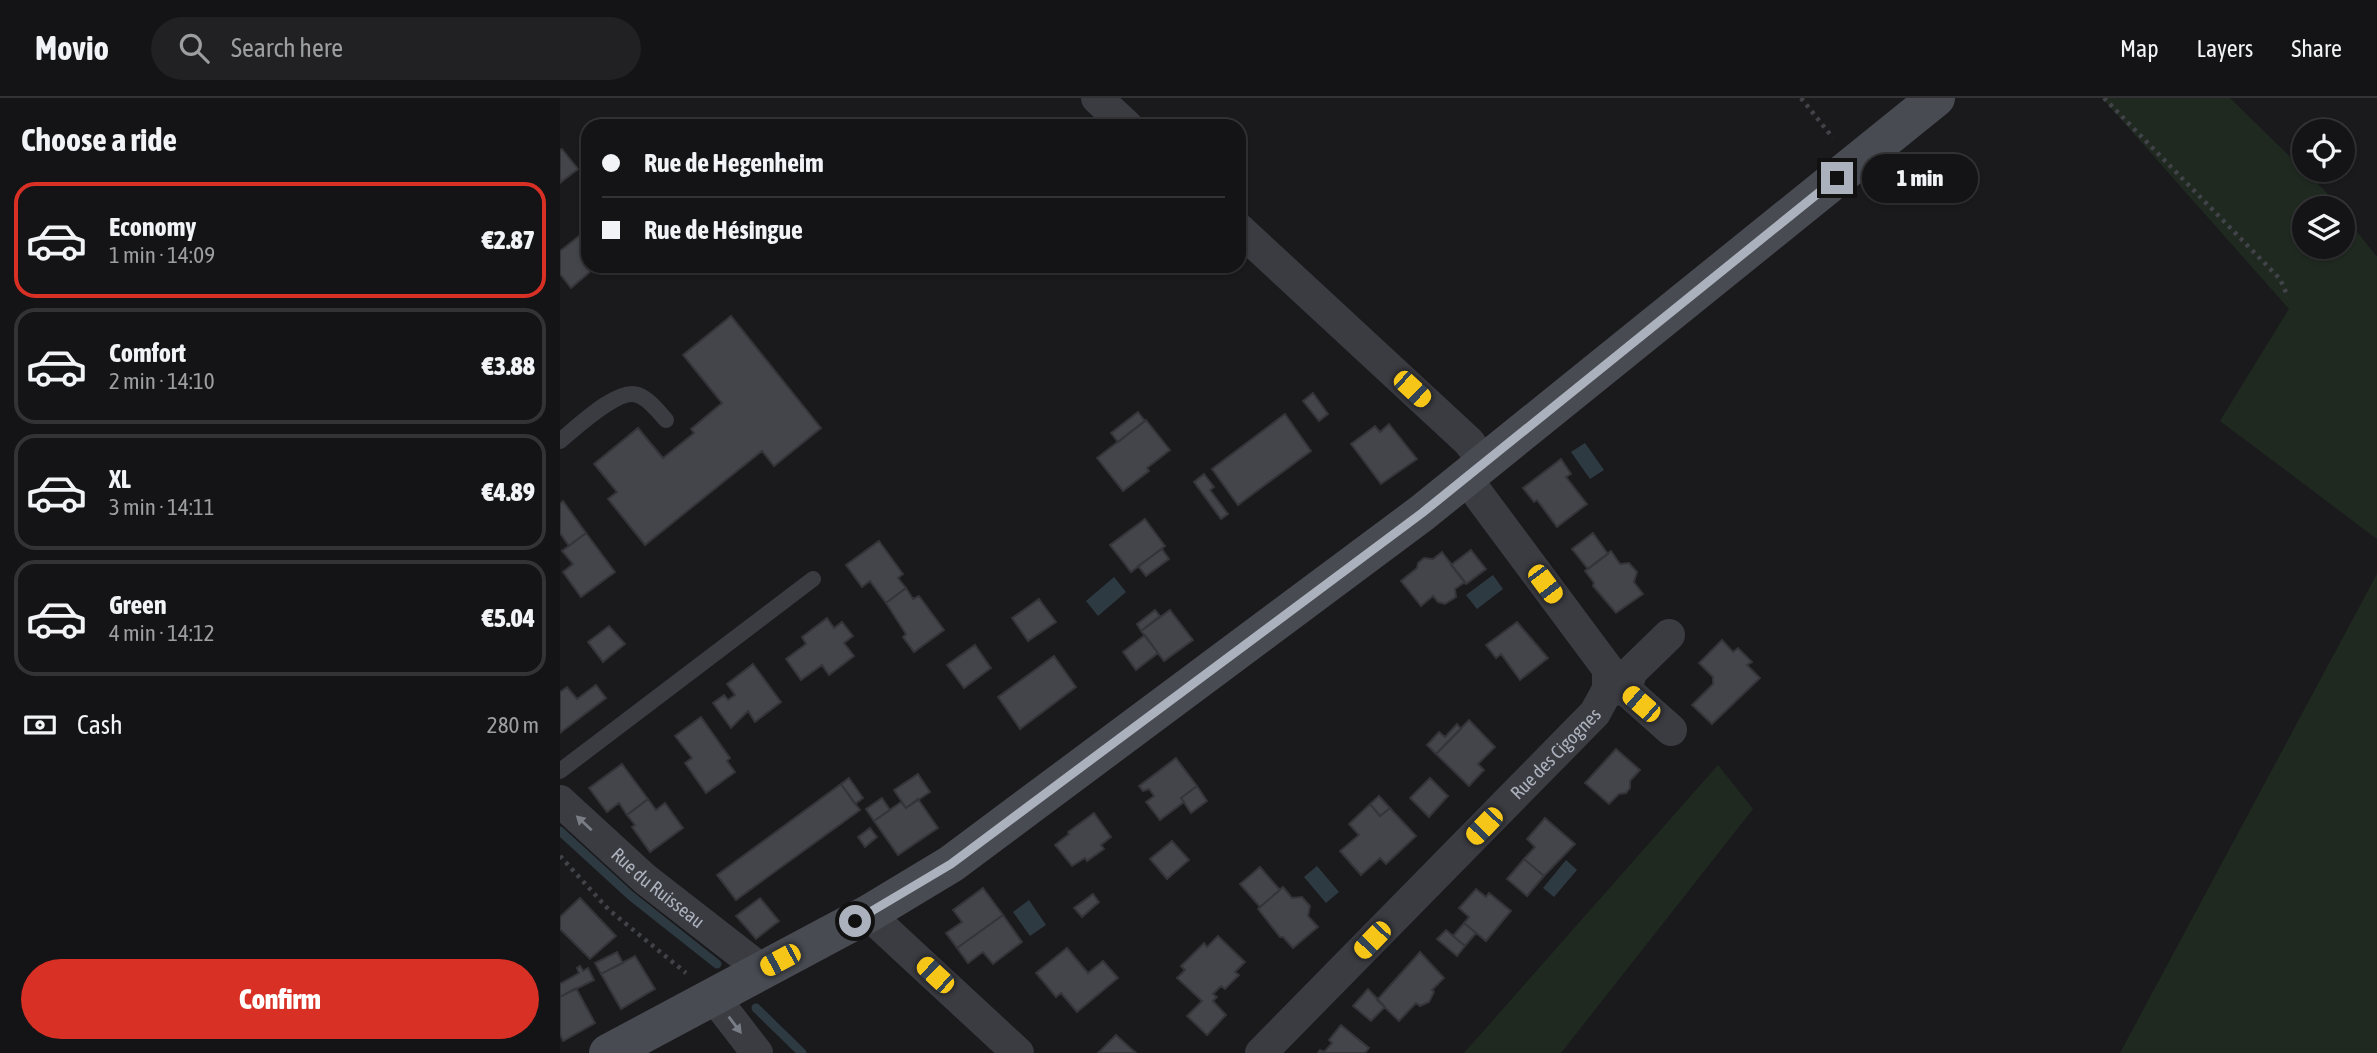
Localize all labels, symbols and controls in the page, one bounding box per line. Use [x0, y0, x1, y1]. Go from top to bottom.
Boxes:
search box [151, 17, 641, 80]
text: Movio [35, 29, 109, 67]
icon: search [175, 29, 213, 67]
text: Search here [231, 33, 343, 63]
text: Map [2120, 35, 2159, 62]
text: Layers [2197, 35, 2253, 62]
text: Share [2291, 35, 2342, 62]
map controls [2292, 119, 2355, 259]
button: locate [2292, 119, 2355, 182]
text: Choose a ride [21, 121, 177, 158]
text: Rue de Hegenheim [644, 148, 824, 178]
callout: 1 min [1862, 154, 1977, 202]
route end [1821, 162, 1853, 194]
text: 1 min [1897, 165, 1943, 191]
button: layers [2292, 196, 2355, 259]
icon: car [25, 209, 88, 272]
text: Economy [109, 212, 196, 242]
text: Rue de Hésingue [644, 215, 803, 245]
text: €2.87 [482, 225, 535, 255]
text: 1 min · 14:09 [109, 242, 215, 268]
icon: car [25, 335, 88, 398]
text: Comfort [109, 338, 186, 368]
text: €3.88 [482, 351, 535, 381]
car [1390, 367, 1435, 411]
text: 2 min · 14:10 [109, 368, 215, 394]
icon: car [25, 461, 88, 524]
text: XL [109, 464, 131, 494]
text: €4.89 [482, 477, 535, 507]
text: 3 min · 14:11 [109, 494, 215, 520]
car [1524, 561, 1567, 607]
icon: car [25, 587, 88, 650]
text: Green [109, 590, 167, 620]
text: €5.04 [482, 603, 535, 633]
text: 4 min · 14:12 [109, 620, 215, 646]
car [1619, 682, 1664, 726]
street label: Rue des Cigognes [1506, 703, 1605, 804]
icon: cash [21, 706, 59, 744]
text: Cash [77, 710, 123, 740]
text: 280 m [487, 712, 539, 738]
car [1462, 804, 1507, 848]
one-way arrow [576, 816, 593, 832]
street label: Rue du Ruisseau [607, 843, 709, 932]
route start [839, 905, 871, 937]
car [1350, 918, 1395, 962]
car [757, 941, 804, 979]
car [913, 953, 958, 997]
button: Confirm [21, 959, 539, 1039]
one-way arrow [727, 1016, 742, 1034]

